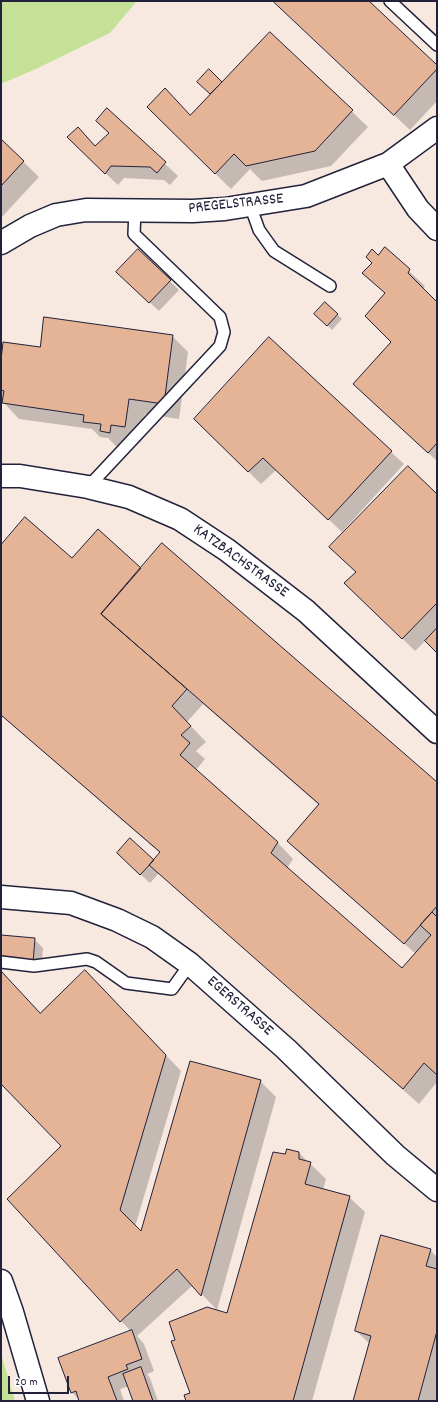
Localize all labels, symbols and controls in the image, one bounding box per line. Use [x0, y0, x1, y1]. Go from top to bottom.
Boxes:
street label: PREGELSTRASSE [187, 190, 285, 220]
street label: KATZBACHSTRASSE [189, 521, 291, 603]
street label: EGERSTRASSE [202, 973, 276, 1041]
scale bar [10, 1368, 71, 1394]
text: 20 m [15, 1374, 38, 1391]

